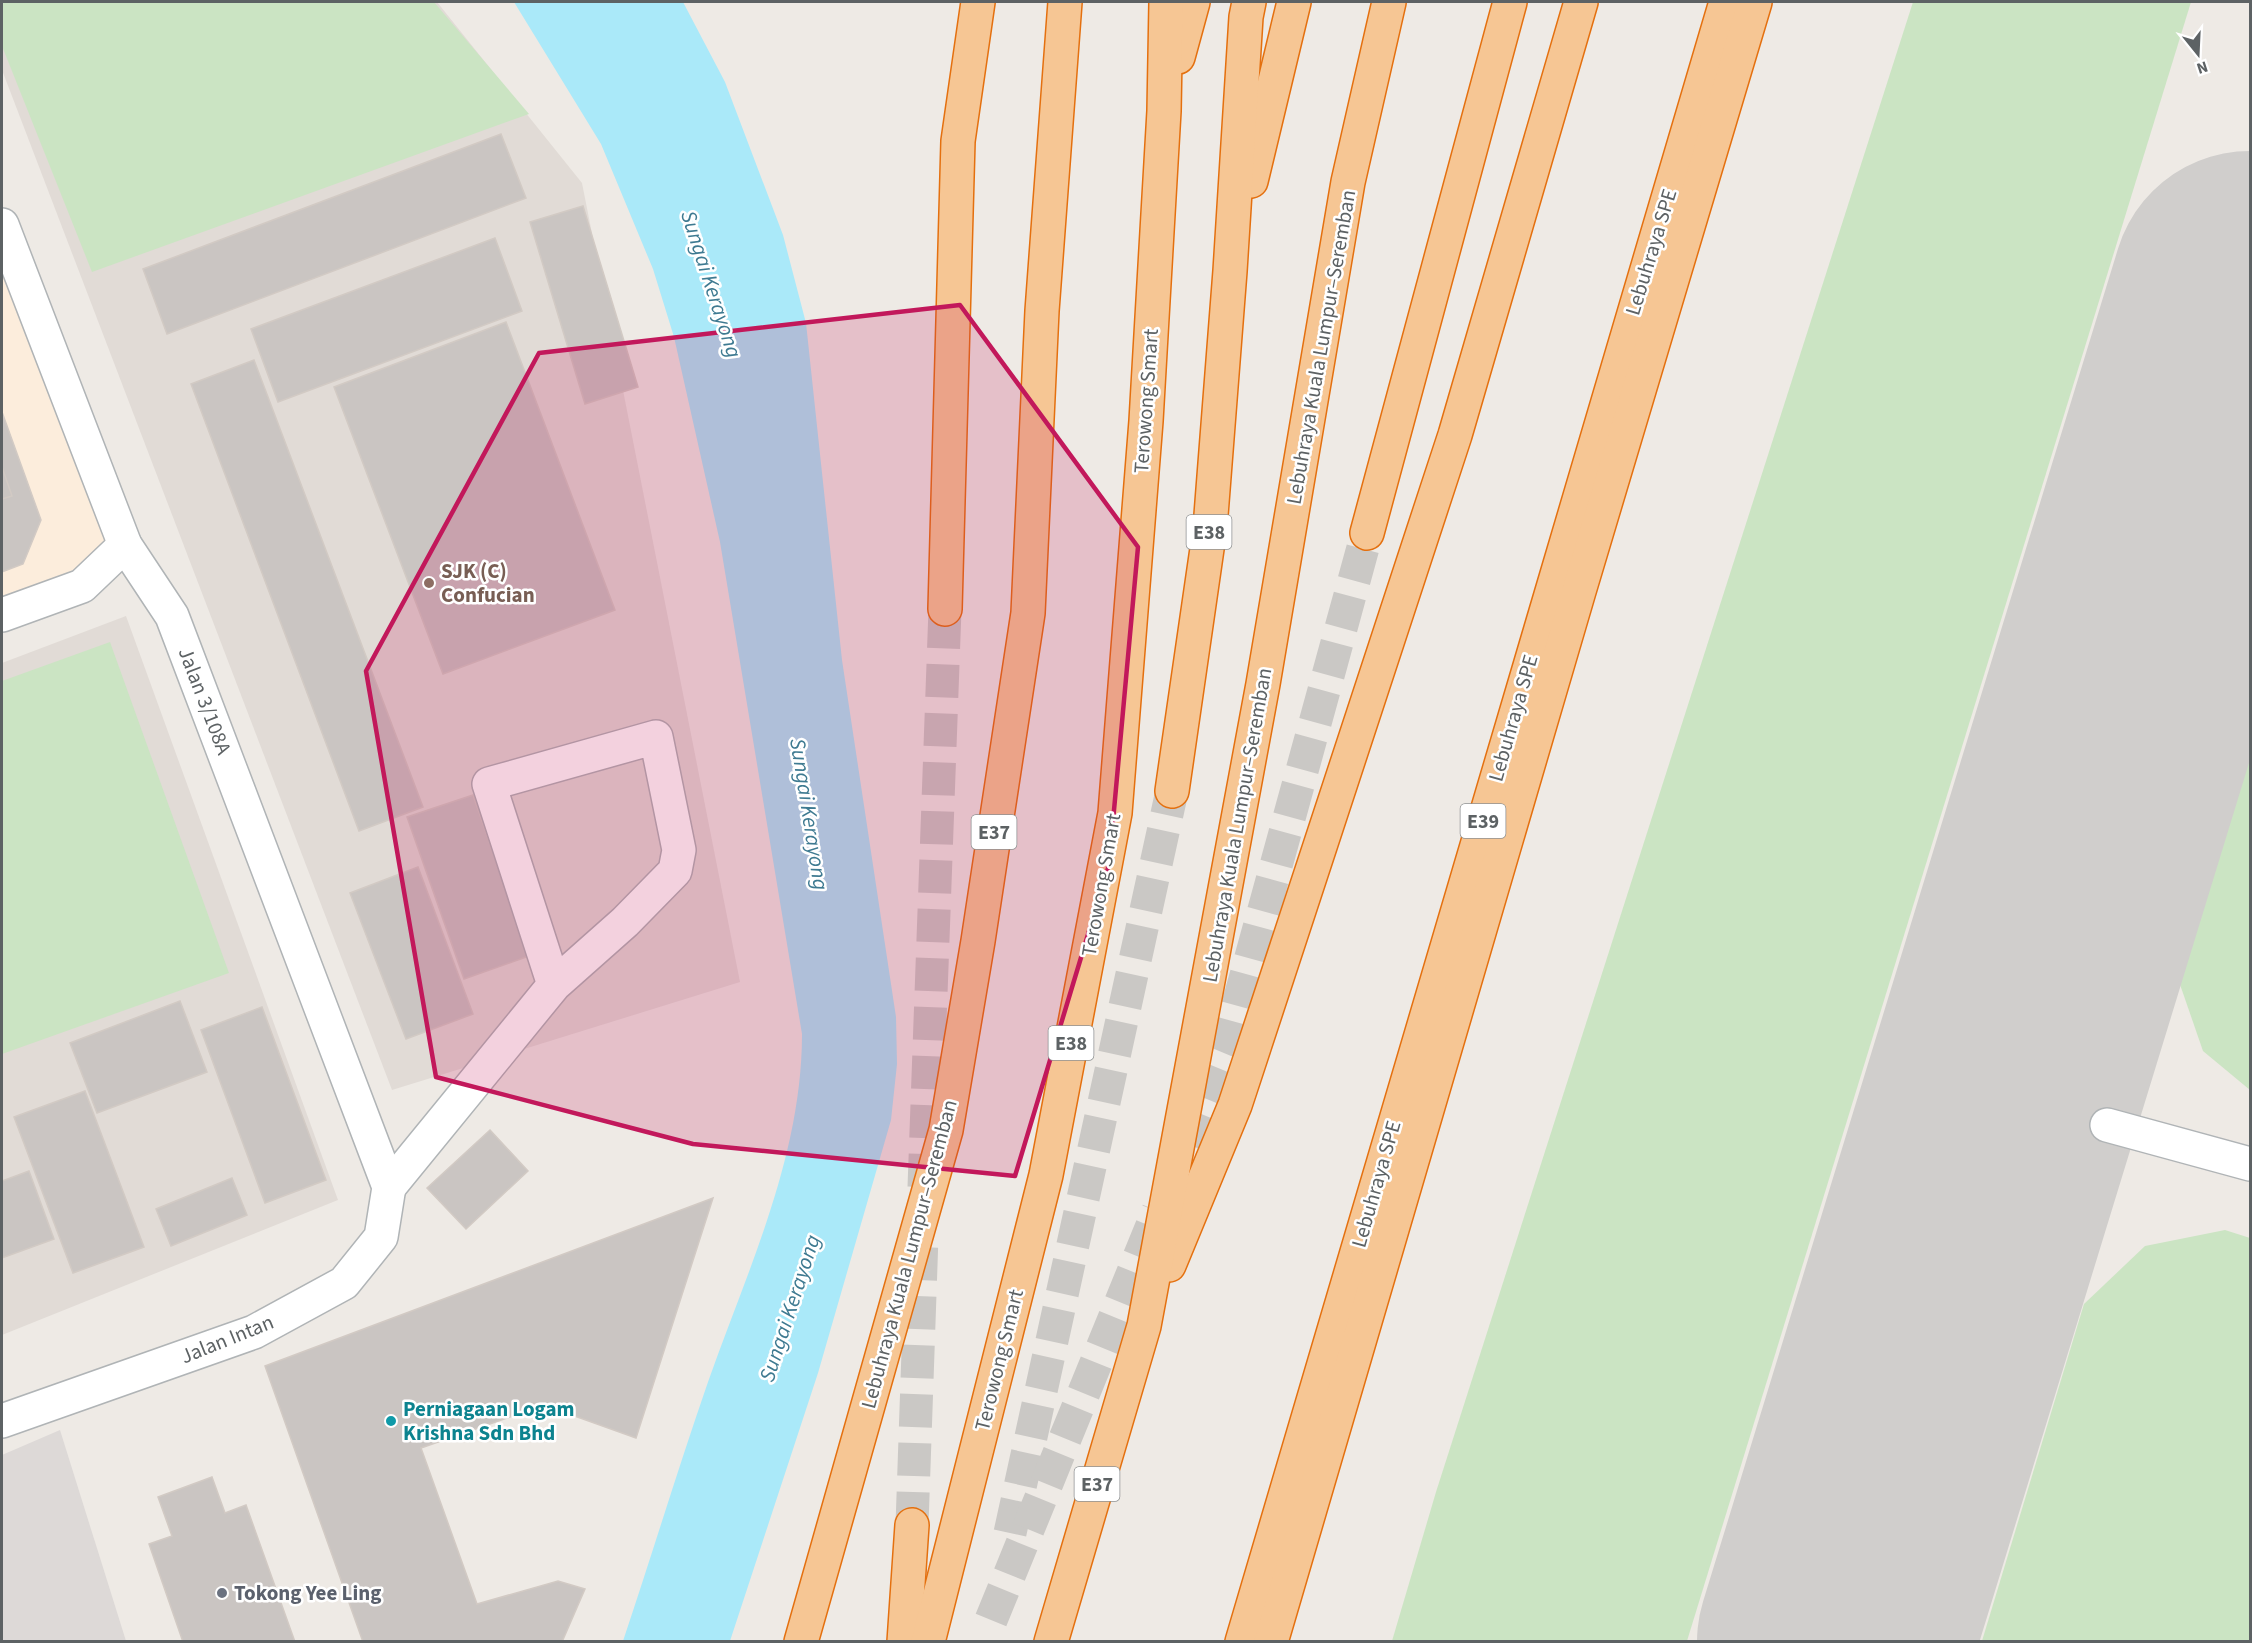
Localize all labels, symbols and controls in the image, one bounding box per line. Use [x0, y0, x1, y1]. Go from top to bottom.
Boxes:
north arrow [2168, 24, 2228, 84]
text: N [2194, 55, 2211, 79]
street label: Lebuhraya SPE [1618, 185, 1684, 319]
street label: Lebuhraya Kuala Lumpur–Seremban [1279, 187, 1363, 507]
water label: Sungai Kerayong [672, 206, 750, 362]
street label: Terowong Smart [1126, 328, 1166, 474]
road number: E38 [1186, 515, 1232, 549]
place label: SJK (C) Confucian [441, 556, 535, 610]
marker: SJK (C) Confucian [422, 576, 436, 590]
street label: Jalan 3/108A [171, 643, 239, 760]
street label: Lebuhraya SPE [1481, 651, 1545, 785]
street label: Lebuhraya Kuala Lumpur–Seremban [1195, 665, 1279, 985]
water label: Sungai Kerayong [781, 736, 837, 892]
road number: E39 [1460, 804, 1506, 838]
street label: Terowong Smart [1074, 811, 1128, 959]
road number: E37 [972, 815, 1016, 849]
road number: E38 [1048, 1026, 1094, 1060]
street label: Lebuhraya Kuala Lumpur–Seremban [853, 1096, 965, 1412]
street label: Lebuhraya SPE [1344, 1117, 1408, 1251]
water label: Sungai Kerayong [751, 1230, 829, 1386]
street label: Terowong Smart [967, 1286, 1031, 1434]
street label: Jalan Intan [176, 1307, 278, 1371]
place label: Perniagaan Logam Krishna Sdn Bhd [403, 1394, 574, 1448]
marker: Perniagaan Logam Krishna Sdn Bhd [384, 1414, 398, 1428]
road number: E37 [1074, 1467, 1120, 1501]
place label: Tokong Yee Ling [234, 1578, 381, 1608]
marker: Tokong Yee Ling [215, 1586, 229, 1600]

